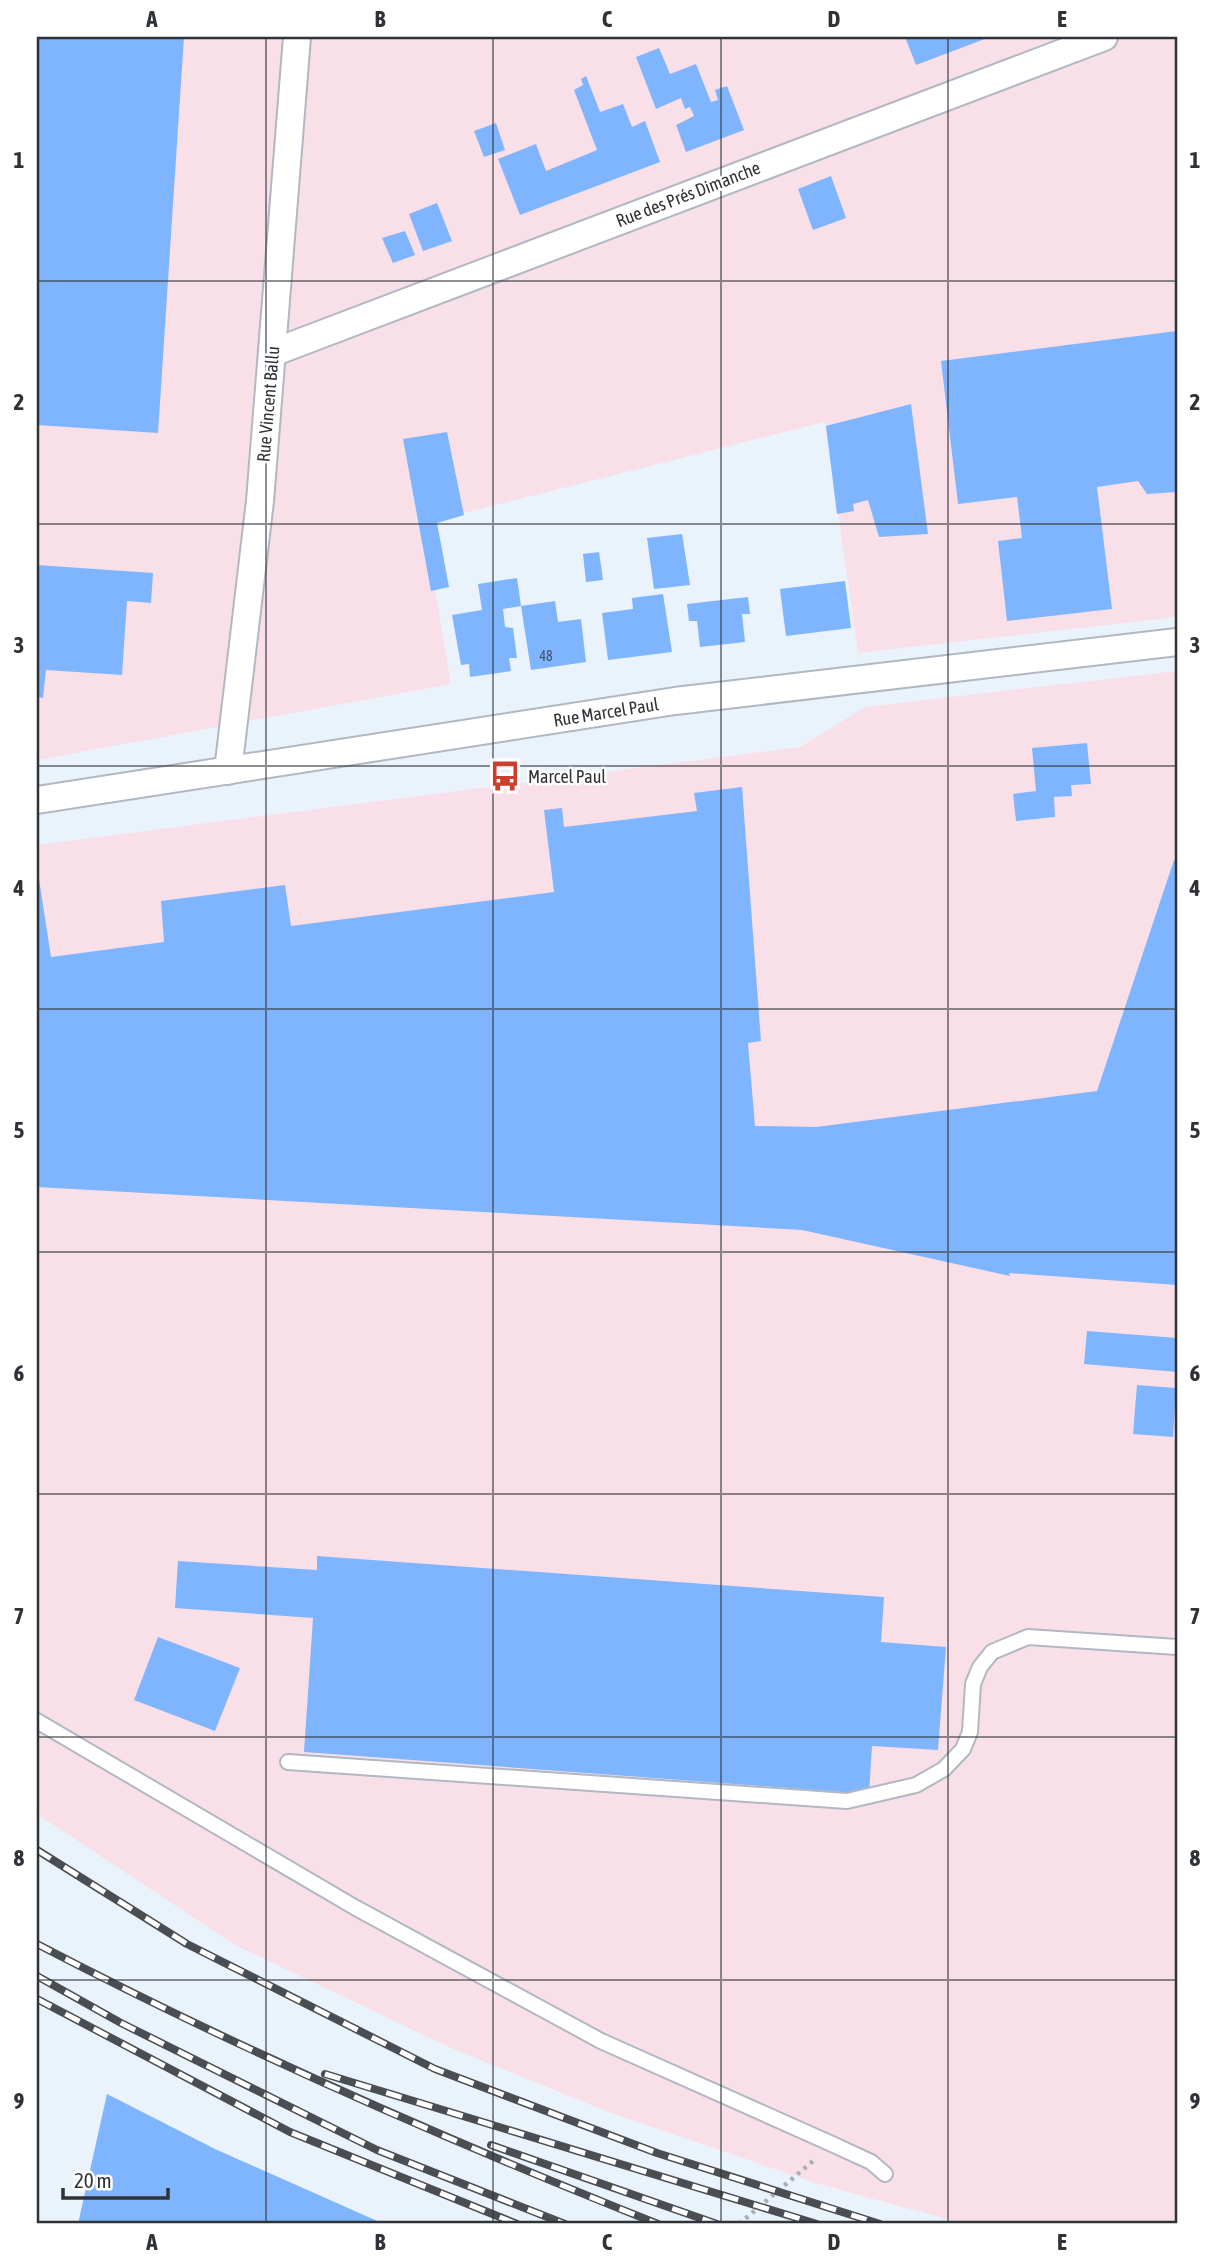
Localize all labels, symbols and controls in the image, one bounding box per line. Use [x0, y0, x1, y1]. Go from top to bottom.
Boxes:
text: A [145, 6, 158, 32]
text: B [375, 6, 386, 32]
text: C [602, 6, 613, 32]
text: D [828, 6, 841, 32]
text: E [1057, 6, 1067, 32]
text: 1 [14, 147, 25, 173]
text: 1 [1190, 147, 1201, 173]
street label: Rue des Prés Dimanche [613, 157, 763, 231]
street label: Rue Vincent Ballu [252, 345, 284, 463]
text: 2 [14, 389, 24, 415]
text: 2 [1190, 389, 1200, 415]
text: 3 [14, 632, 24, 658]
text: 3 [1190, 632, 1200, 658]
house number: 48 [539, 648, 553, 664]
street label: Rue Marcel Paul [552, 693, 660, 731]
bus stop icon: Marcel Paul [488, 759, 522, 793]
place label: Marcel Paul [528, 766, 606, 787]
text: 4 [13, 875, 25, 901]
text: 4 [1189, 875, 1201, 901]
text: 5 [14, 1117, 25, 1143]
text: 5 [1190, 1117, 1201, 1143]
text: 6 [14, 1360, 25, 1386]
text: 6 [1190, 1360, 1201, 1386]
text: 7 [14, 1603, 24, 1629]
text: 7 [1190, 1603, 1200, 1629]
text: 8 [14, 1845, 25, 1871]
text: 8 [1190, 1845, 1201, 1871]
text: 9 [14, 2088, 25, 2114]
text: 9 [1190, 2088, 1201, 2114]
scale bar [63, 2156, 168, 2200]
text: 20 m [74, 2168, 112, 2192]
text: A [145, 2229, 158, 2255]
text: B [375, 2229, 386, 2255]
text: C [602, 2229, 613, 2255]
text: D [828, 2229, 841, 2255]
text: E [1057, 2229, 1067, 2255]

